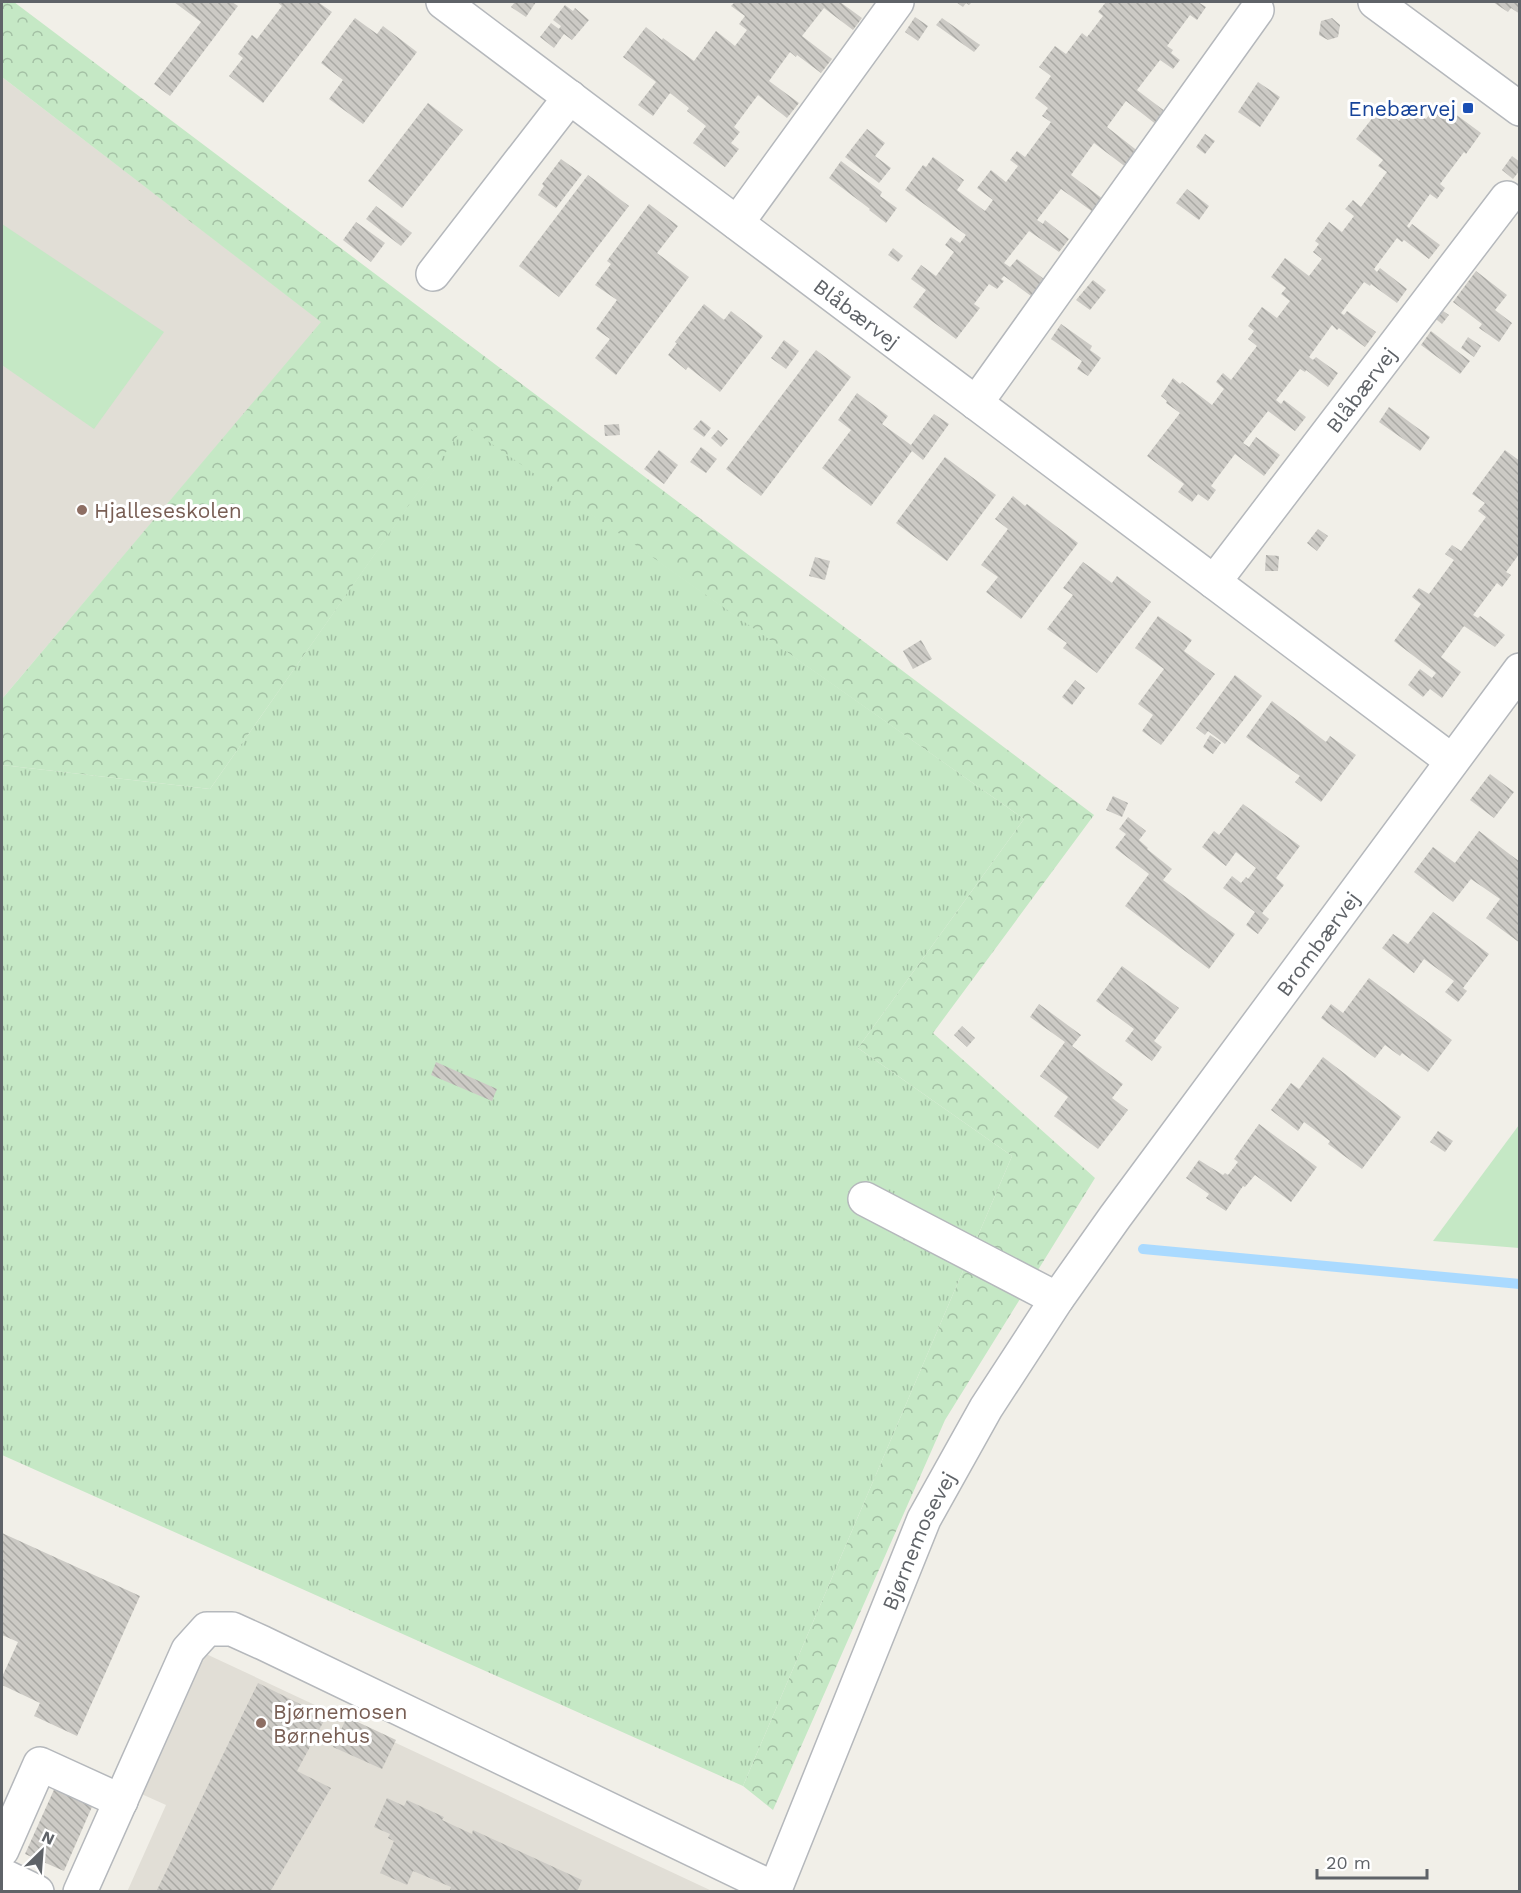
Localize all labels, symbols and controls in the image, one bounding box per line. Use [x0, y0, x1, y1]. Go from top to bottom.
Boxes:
place label: Enebærvej [1348, 96, 1456, 121]
marker: Enebærvej [1461, 101, 1475, 115]
street label: Blåbærvej [809, 273, 905, 354]
street label: Blåbærvej [1320, 342, 1401, 437]
place label: Hjalleseskolen [94, 498, 242, 523]
marker: Hjalleseskolen [75, 503, 89, 517]
street label: Brombærvej [1271, 886, 1364, 1001]
street label: Bjørnemosevej [876, 1467, 961, 1614]
place label: Bjørnemosen Børnehus [273, 1699, 407, 1748]
marker: Bjørnemosen Børnehus [254, 1716, 268, 1730]
north arrow [12, 1821, 72, 1881]
text: N [39, 1827, 58, 1849]
scale bar [1317, 1842, 1426, 1880]
text: 20 m [1326, 1852, 1371, 1873]

